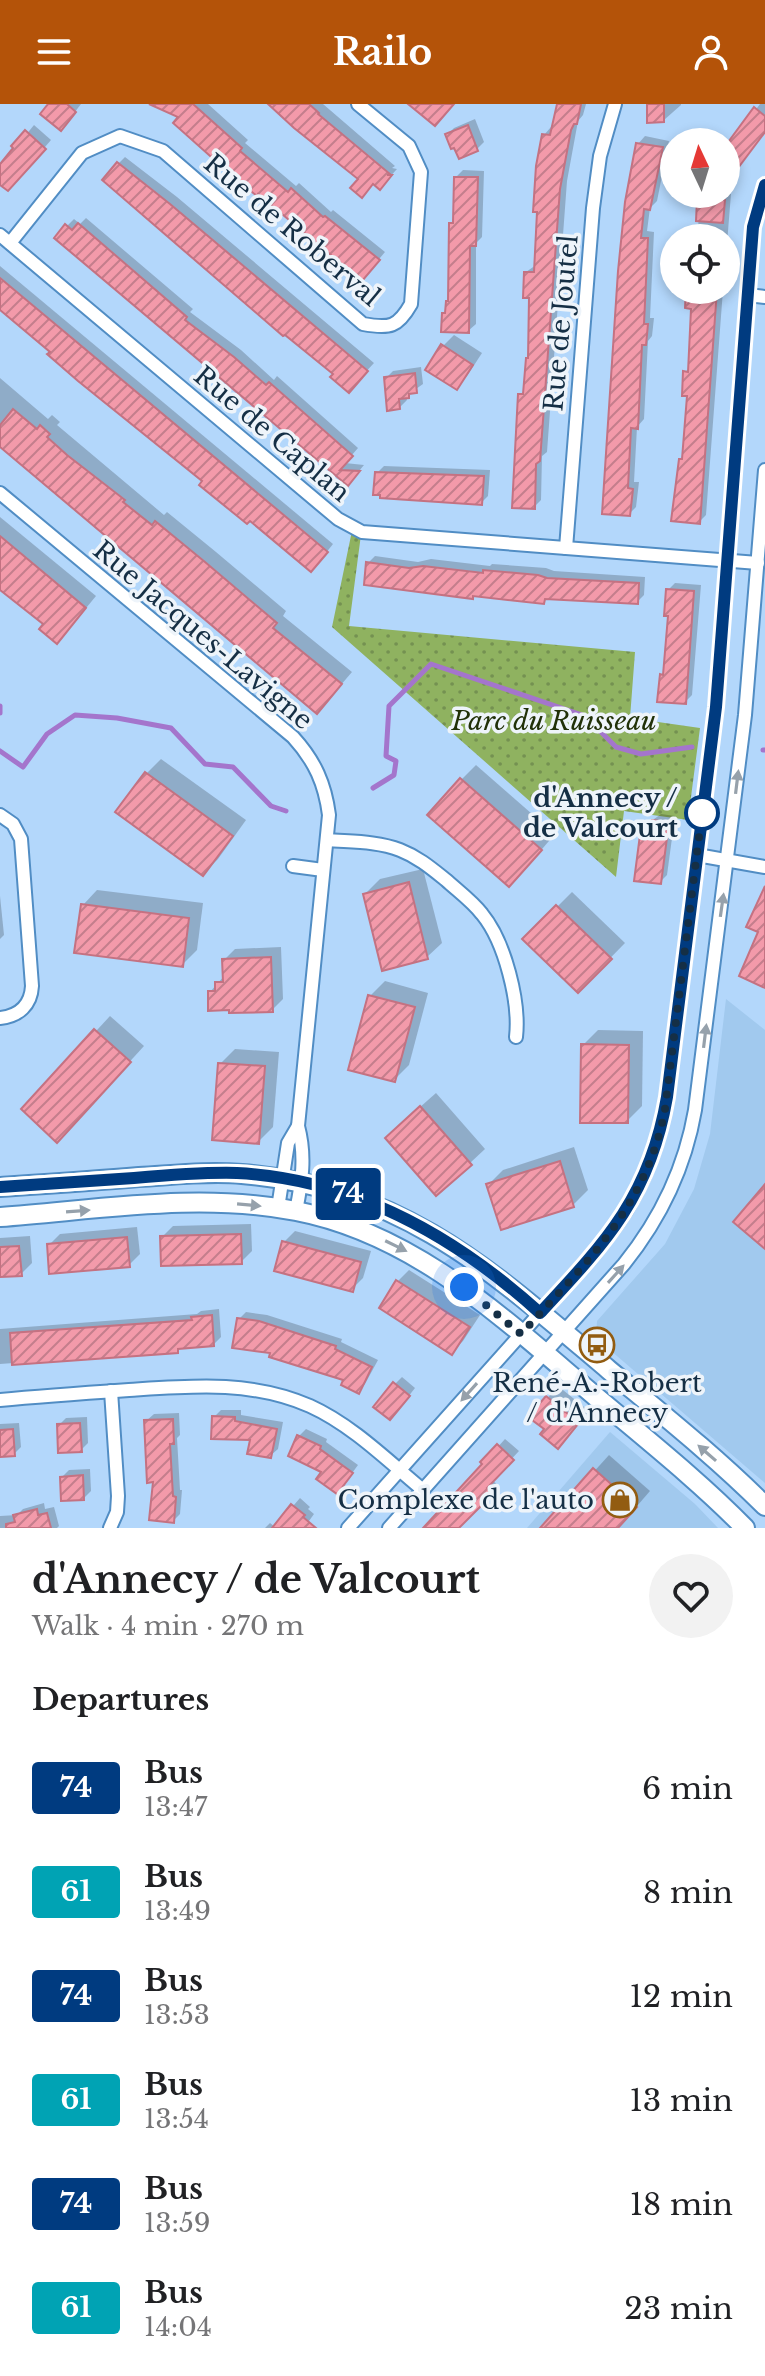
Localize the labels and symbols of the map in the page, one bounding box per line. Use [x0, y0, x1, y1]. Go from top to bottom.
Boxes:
north arrow [660, 128, 740, 208]
street label: Rue de Roberval [197, 147, 387, 313]
street label: Rue de Joutel [537, 233, 585, 413]
street label: Rue de Caplan [187, 359, 357, 509]
street label: Rue Jacques-Lavigne [87, 534, 319, 736]
park label: Parc du Ruisseau [451, 705, 656, 737]
one-way arrow [731, 769, 744, 794]
place label: d'Annecy / de Valcourt [523, 782, 678, 844]
marker: d'Annecy / de Valcourt [685, 796, 719, 830]
one-way arrow [716, 892, 729, 917]
one-way arrow [698, 1023, 711, 1048]
line badge: 74 [312, 1168, 384, 1220]
one-way arrow [236, 1199, 261, 1212]
one-way arrow [66, 1204, 91, 1217]
one-way arrow [384, 1239, 407, 1253]
one-way arrow [606, 1264, 624, 1283]
your location [444, 1267, 484, 1307]
bus stop icon: René-A.-Robert / d'Annecy [578, 1326, 616, 1364]
place label: René-A.-Robert / d'Annecy [492, 1367, 702, 1429]
one-way arrow [461, 1382, 478, 1402]
one-way arrow [698, 1445, 718, 1462]
shop icon: Complexe de l'auto [601, 1481, 639, 1519]
place label: Complexe de l'auto [337, 1484, 594, 1516]

